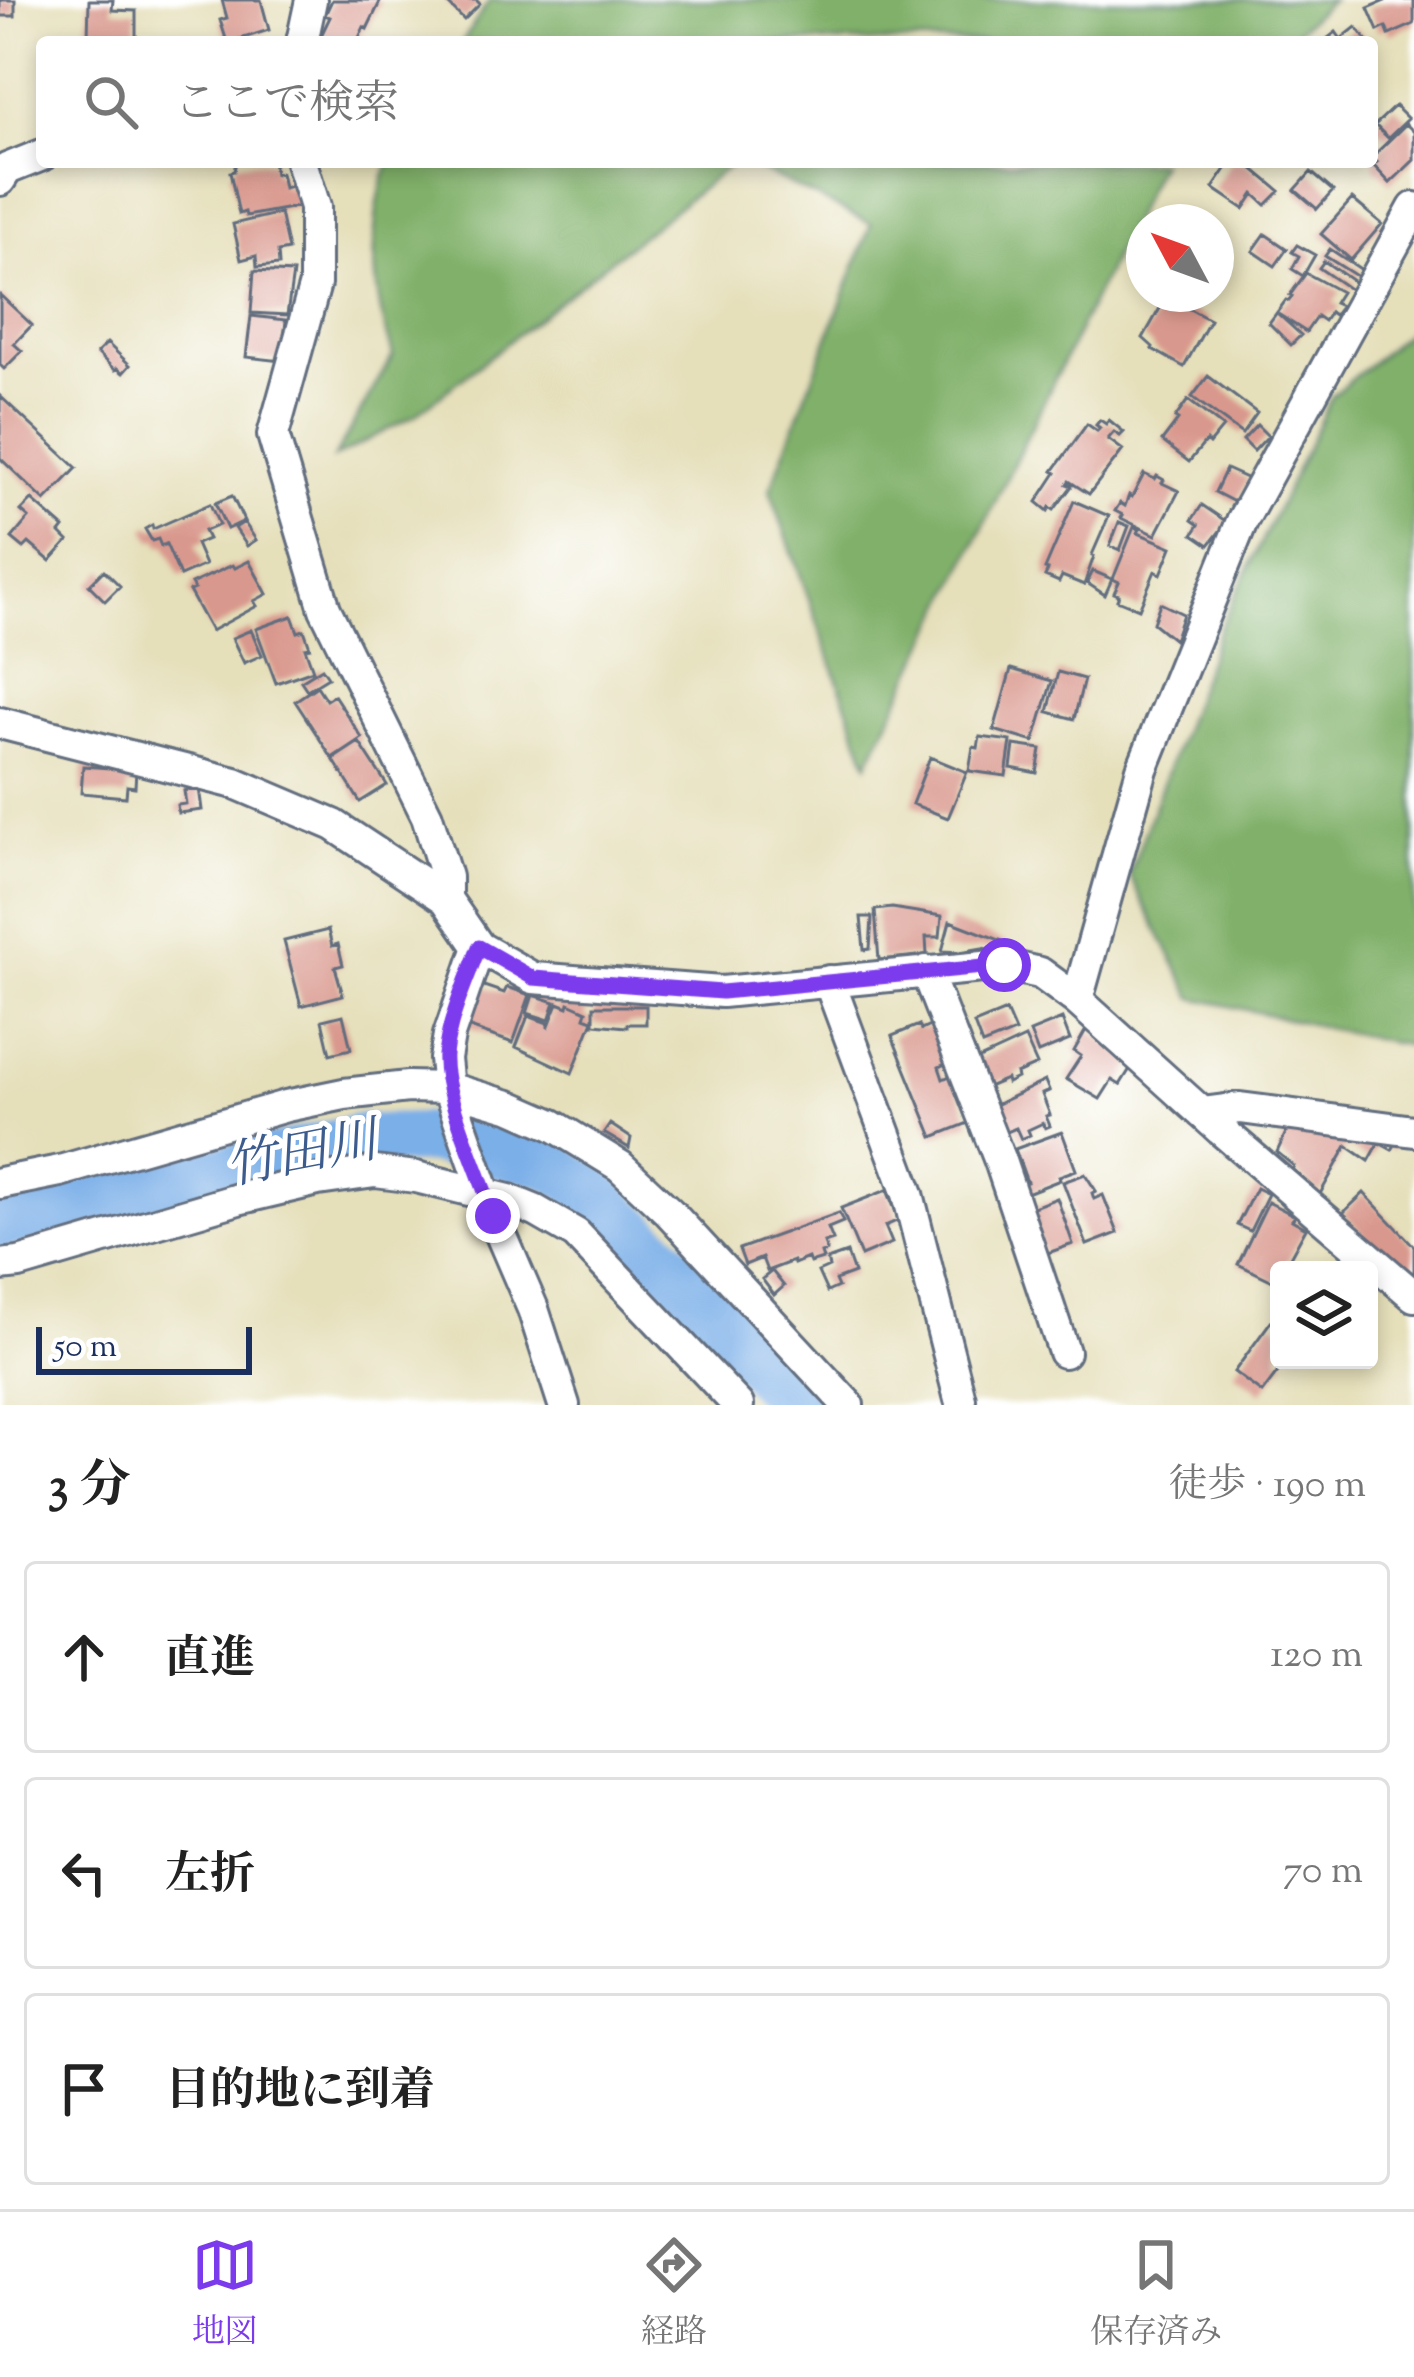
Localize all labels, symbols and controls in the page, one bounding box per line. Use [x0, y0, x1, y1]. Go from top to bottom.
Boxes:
search box [36, 36, 1378, 168]
icon: search [78, 69, 144, 135]
text: ここで検索 [174, 74, 399, 139]
north arrow [1126, 204, 1234, 312]
route start [977, 938, 1031, 992]
water label: 竹田川 [220, 1106, 389, 1207]
route end [466, 1189, 520, 1243]
map controls [1270, 1261, 1378, 1369]
button: layers [1270, 1261, 1378, 1369]
scale bar [36, 1321, 252, 1374]
text: 50 m [54, 1324, 117, 1372]
text: 3 分 [48, 1452, 130, 1525]
text: 徒歩 · 190 m [1169, 1459, 1366, 1515]
icon: ahead [51, 1624, 117, 1690]
text: 直進 [165, 1629, 255, 1694]
text: 120 m [1270, 1629, 1363, 1685]
icon: left [51, 1840, 117, 1906]
text: 左折 [165, 1845, 255, 1910]
text: 70 m [1283, 1845, 1363, 1901]
icon: arrive [51, 2056, 117, 2122]
text: 目的地に到着 [165, 2061, 435, 2126]
tab: 地図 [192, 2232, 258, 2358]
tab: 経路 [641, 2232, 707, 2358]
tab: 保存済み [1090, 2232, 1222, 2358]

